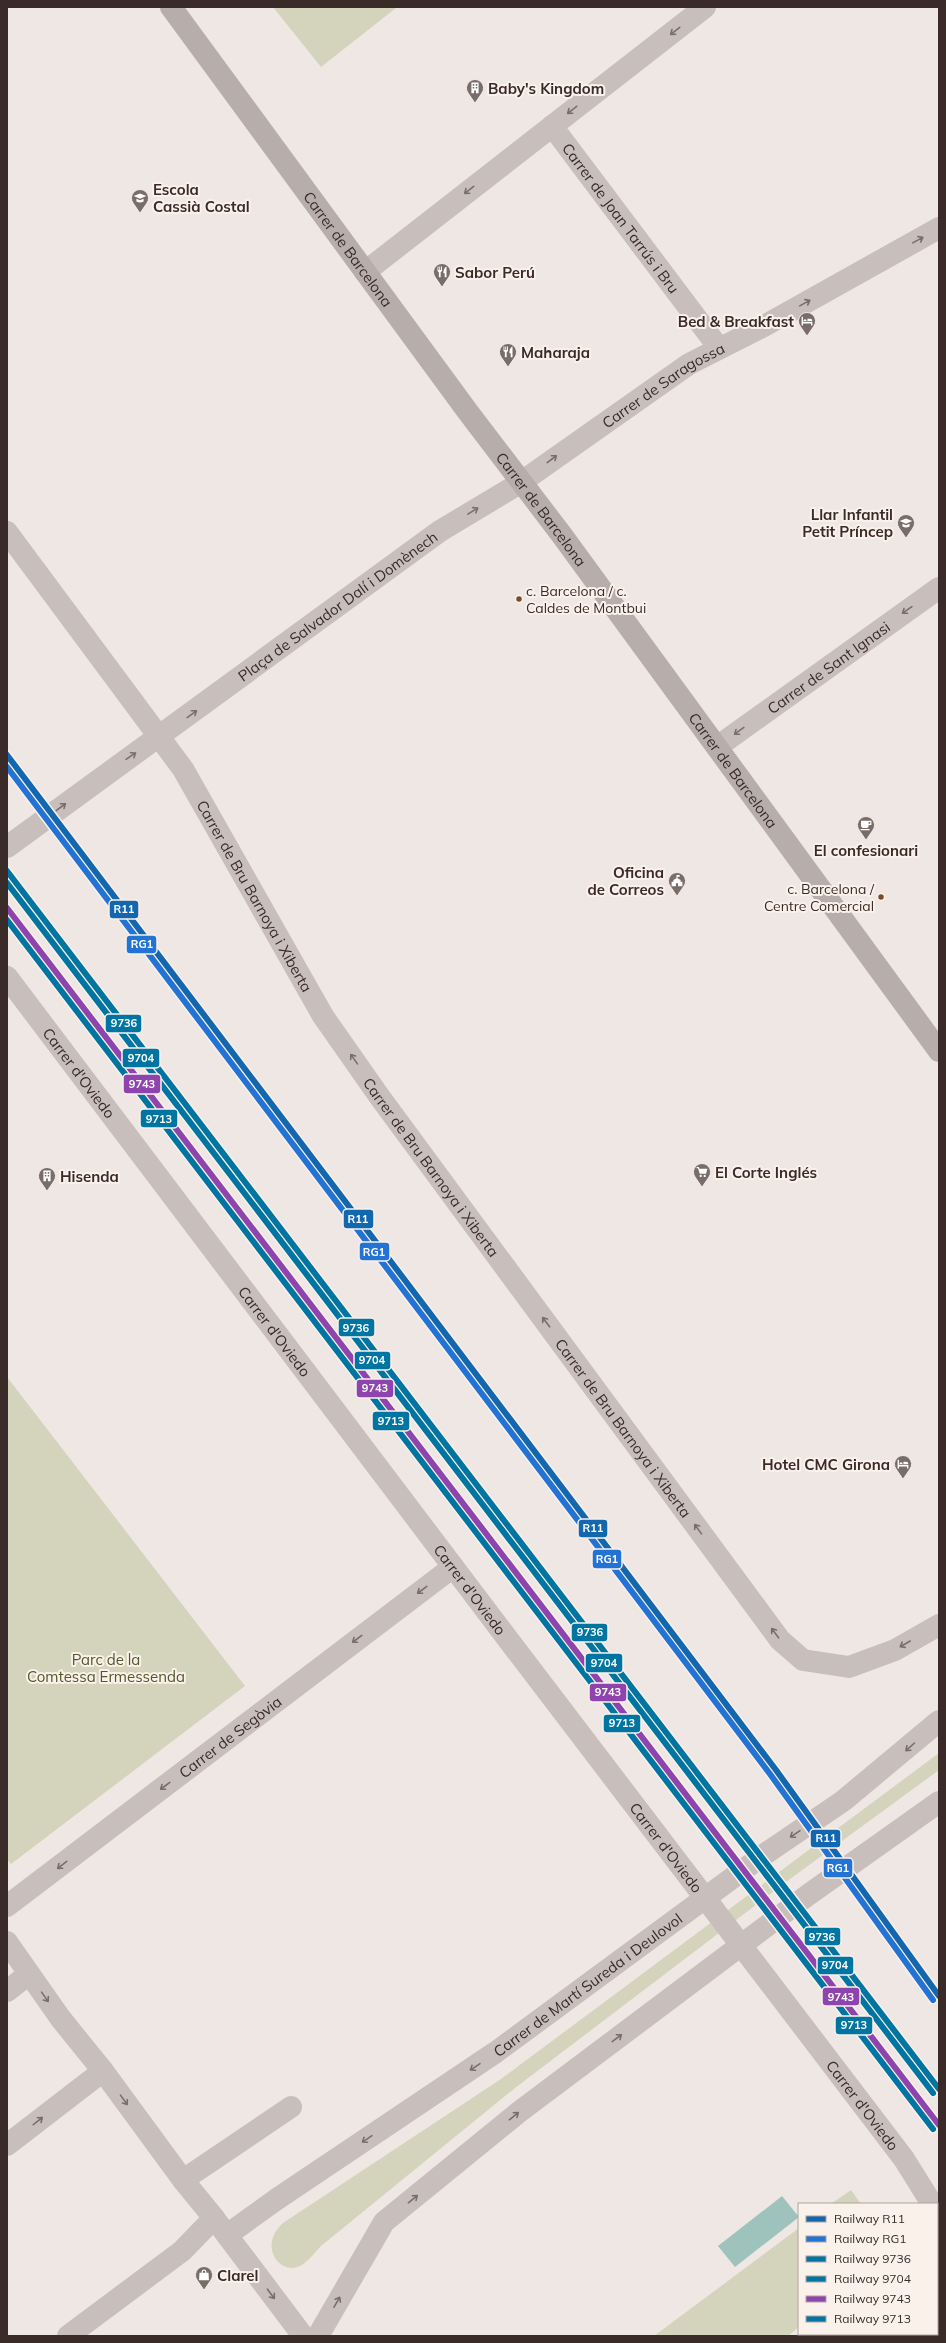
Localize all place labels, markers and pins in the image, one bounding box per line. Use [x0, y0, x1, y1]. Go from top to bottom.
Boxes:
building icon: Baby's Kingdom [465, 78, 485, 103]
place label: Baby's Kingdom [488, 79, 604, 98]
place label: Escola Cassià Costal [153, 180, 250, 216]
school or university icon: Escola Cassià Costal [130, 188, 150, 213]
restaurant icon: Sabor Perú [432, 262, 452, 287]
place label: Sabor Perú [455, 263, 535, 282]
hotel icon: Bed & Breakfast [797, 311, 817, 336]
place label: Bed & Breakfast [678, 312, 794, 331]
restaurant icon: Maharaja [498, 342, 518, 367]
place label: Maharaja [521, 343, 590, 362]
place label: Llar Infantil Petit Príncep [802, 505, 893, 541]
school or university icon: Llar Infantil Petit Príncep [896, 513, 916, 538]
place label: c. Barcelona / c. Caldes de Montbui [526, 582, 646, 617]
marker: c. Barcelona / c. Caldes de Montbui [514, 594, 524, 604]
cafe icon: El confesionari [856, 815, 876, 840]
place label: El confesionari [814, 841, 918, 860]
place label: Oficina de Correos [587, 863, 664, 899]
public building icon: Oficina de Correos [667, 871, 687, 896]
place label: c. Barcelona / Centre Comercial [764, 880, 875, 915]
marker: c. Barcelona / Centre Comercial [876, 892, 886, 902]
supermarket icon: El Corte Inglés [692, 1162, 712, 1187]
place label: El Corte Inglés [715, 1163, 817, 1182]
building icon: Hisenda [37, 1166, 57, 1191]
place label: Hisenda [60, 1167, 119, 1186]
hotel icon: Hotel CMC Girona [893, 1454, 913, 1479]
place label: Hotel CMC Girona [762, 1455, 890, 1474]
shop icon: Clarel [194, 2265, 214, 2290]
place label: Clarel [217, 2266, 258, 2285]

